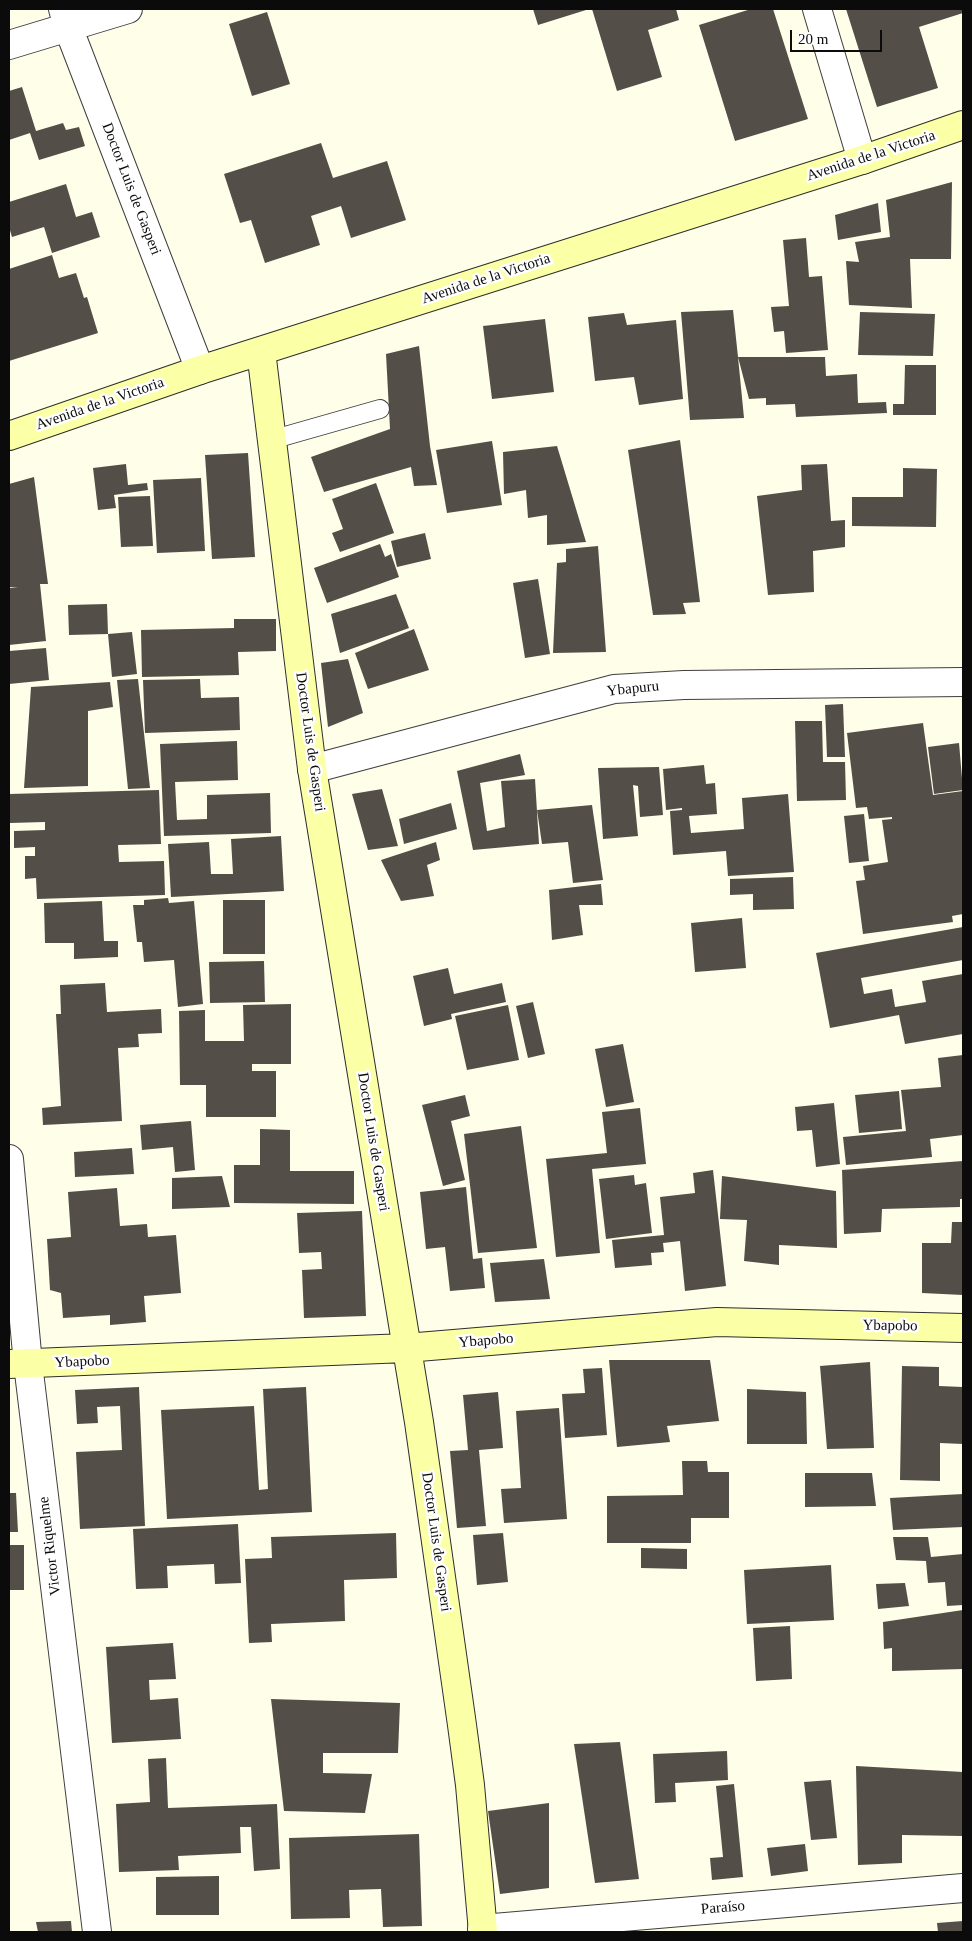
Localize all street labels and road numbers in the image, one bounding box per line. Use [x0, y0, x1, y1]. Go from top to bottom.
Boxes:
street label: Doctor Luis de Gasperi [97, 120, 165, 258]
street label: Avenida de la Victoria [804, 127, 938, 185]
street label: Avenida de la Victoria [419, 250, 553, 308]
street label: Avenida de la Victoria [34, 374, 166, 434]
street label: Doctor Luis de Gasperi [291, 671, 329, 813]
street label: Ybapuru [606, 677, 660, 701]
street label: Doctor Luis de Gasperi [353, 1071, 393, 1213]
street label: Ybapobo [862, 1317, 918, 1335]
street label: Ybapobo [458, 1330, 514, 1352]
street label: Ybapobo [54, 1352, 110, 1372]
street label: Doctor Luis de Gasperi [417, 1471, 455, 1613]
street label: Victor Riquelme [35, 1496, 65, 1596]
street label: Paraíso [700, 1897, 746, 1919]

